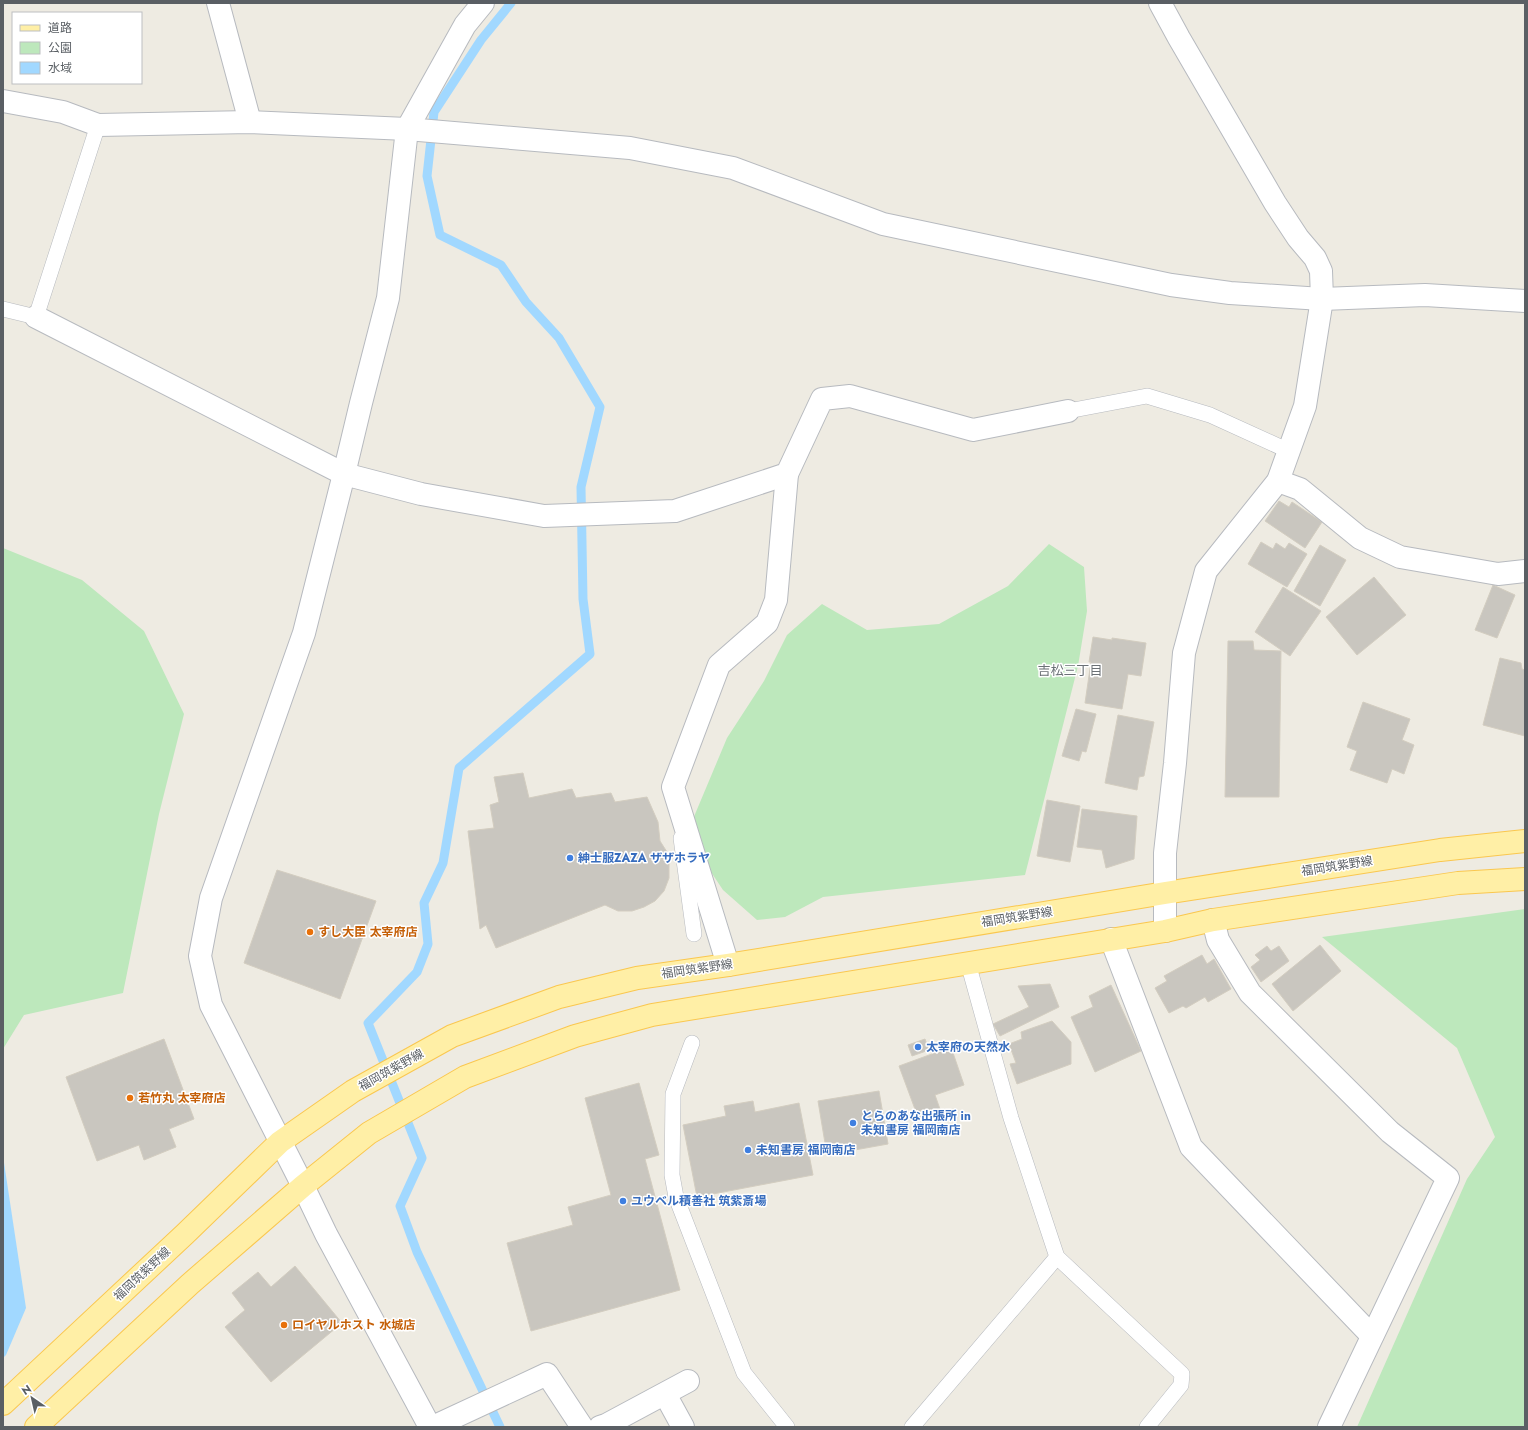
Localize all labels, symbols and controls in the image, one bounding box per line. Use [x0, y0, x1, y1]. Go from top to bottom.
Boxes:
legend [12, 12, 142, 84]
text: 道路 [48, 19, 72, 37]
text: 公園 [48, 39, 72, 57]
text: 水域 [48, 59, 72, 77]
district label: 吉松三丁目 [1037, 661, 1103, 680]
place label: 紳士服ZAZA ザザホラヤ [578, 849, 710, 867]
street label: 福岡筑紫野線 [1300, 851, 1374, 881]
marker: 紳士服ZAZA ザザホラヤ [565, 853, 575, 863]
street label: 福岡筑紫野線 [980, 902, 1054, 932]
place label: すし大臣 太宰府店 [318, 923, 418, 941]
marker: すし大臣 太宰府店 [305, 927, 315, 937]
street label: 福岡筑紫野線 [660, 955, 734, 983]
place label: 太宰府の天然水 [926, 1038, 1010, 1056]
marker: 太宰府の天然水 [913, 1042, 923, 1052]
street label: 福岡筑紫野線 [355, 1045, 427, 1095]
place label: 若竹丸 太宰府店 [138, 1089, 226, 1107]
marker: 若竹丸 太宰府店 [125, 1093, 135, 1103]
place label: とらのあな出張所 in 未知書房 福岡南店 [861, 1107, 971, 1139]
marker: とらのあな出張所 in 未知書房 福岡南店 [848, 1118, 858, 1128]
place label: 未知書房 福岡南店 [756, 1141, 856, 1159]
marker: 未知書房 福岡南店 [743, 1145, 753, 1155]
place label: ユウベル積善社 筑紫斎場 [631, 1192, 767, 1210]
marker: ユウベル積善社 筑紫斎場 [618, 1196, 628, 1206]
street label: 福岡筑紫野線 [110, 1243, 174, 1305]
place label: ロイヤルホスト 水城店 [292, 1316, 415, 1334]
marker: ロイヤルホスト 水城店 [279, 1320, 289, 1330]
north arrow [12, 1378, 52, 1418]
text: N [18, 1381, 35, 1399]

